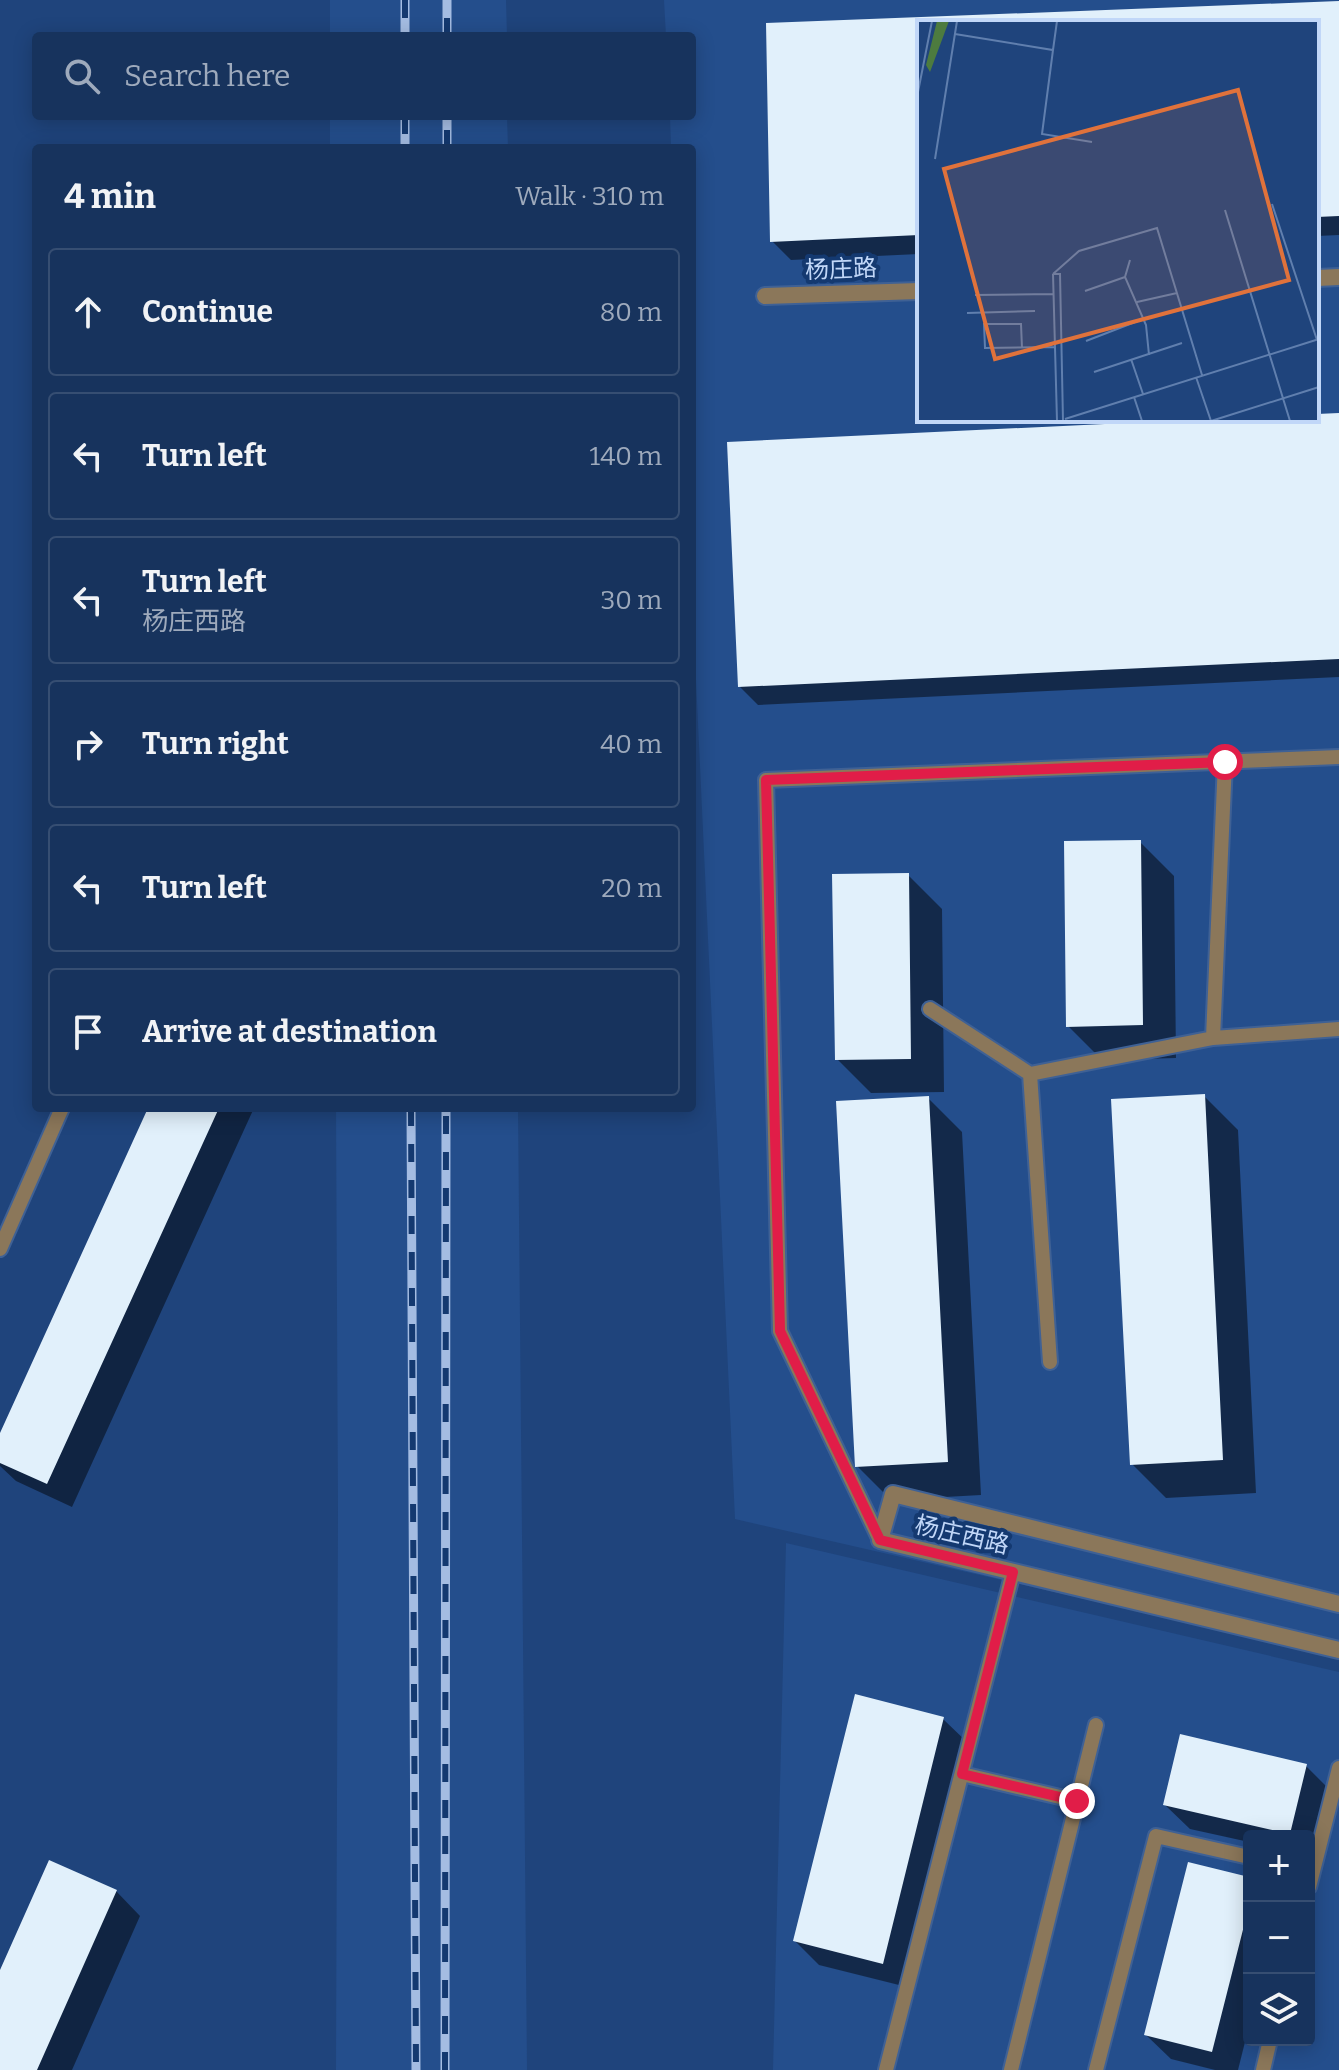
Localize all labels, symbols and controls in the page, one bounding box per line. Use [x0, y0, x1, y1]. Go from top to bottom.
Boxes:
inset map [917, 20, 1319, 422]
search box [32, 32, 696, 120]
icon: search [60, 54, 104, 98]
text: Search here [124, 58, 291, 94]
text: 4 min [64, 176, 156, 217]
text: Walk · 310 m [515, 181, 664, 212]
street label: 杨庄路 [805, 254, 877, 284]
icon: ahead [66, 290, 110, 334]
text: Continue [142, 294, 273, 330]
text: 80 m [600, 297, 662, 328]
icon: left [66, 434, 110, 478]
text: Turn left [142, 438, 267, 474]
text: 140 m [590, 441, 662, 472]
text: Turn left [142, 564, 267, 600]
icon: left [66, 578, 110, 622]
text: 30 m [601, 585, 662, 616]
text: 杨庄西路 [142, 606, 246, 637]
icon: right [66, 722, 110, 766]
text: Turn right [142, 726, 289, 762]
text: 40 m [600, 729, 662, 760]
route start [1207, 744, 1243, 780]
icon: left [66, 866, 110, 910]
text: Turn left [142, 870, 267, 906]
text: 20 m [601, 873, 662, 904]
icon: arrive [66, 1010, 110, 1054]
text: Arrive at destination [142, 1014, 437, 1050]
street label: 杨庄西路 [912, 1511, 1012, 1559]
route end [1059, 1783, 1095, 1819]
map controls [1243, 1830, 1315, 2046]
button: + [1243, 1830, 1315, 1902]
button: − [1243, 1902, 1315, 1974]
button: layers [1243, 1974, 1315, 2046]

